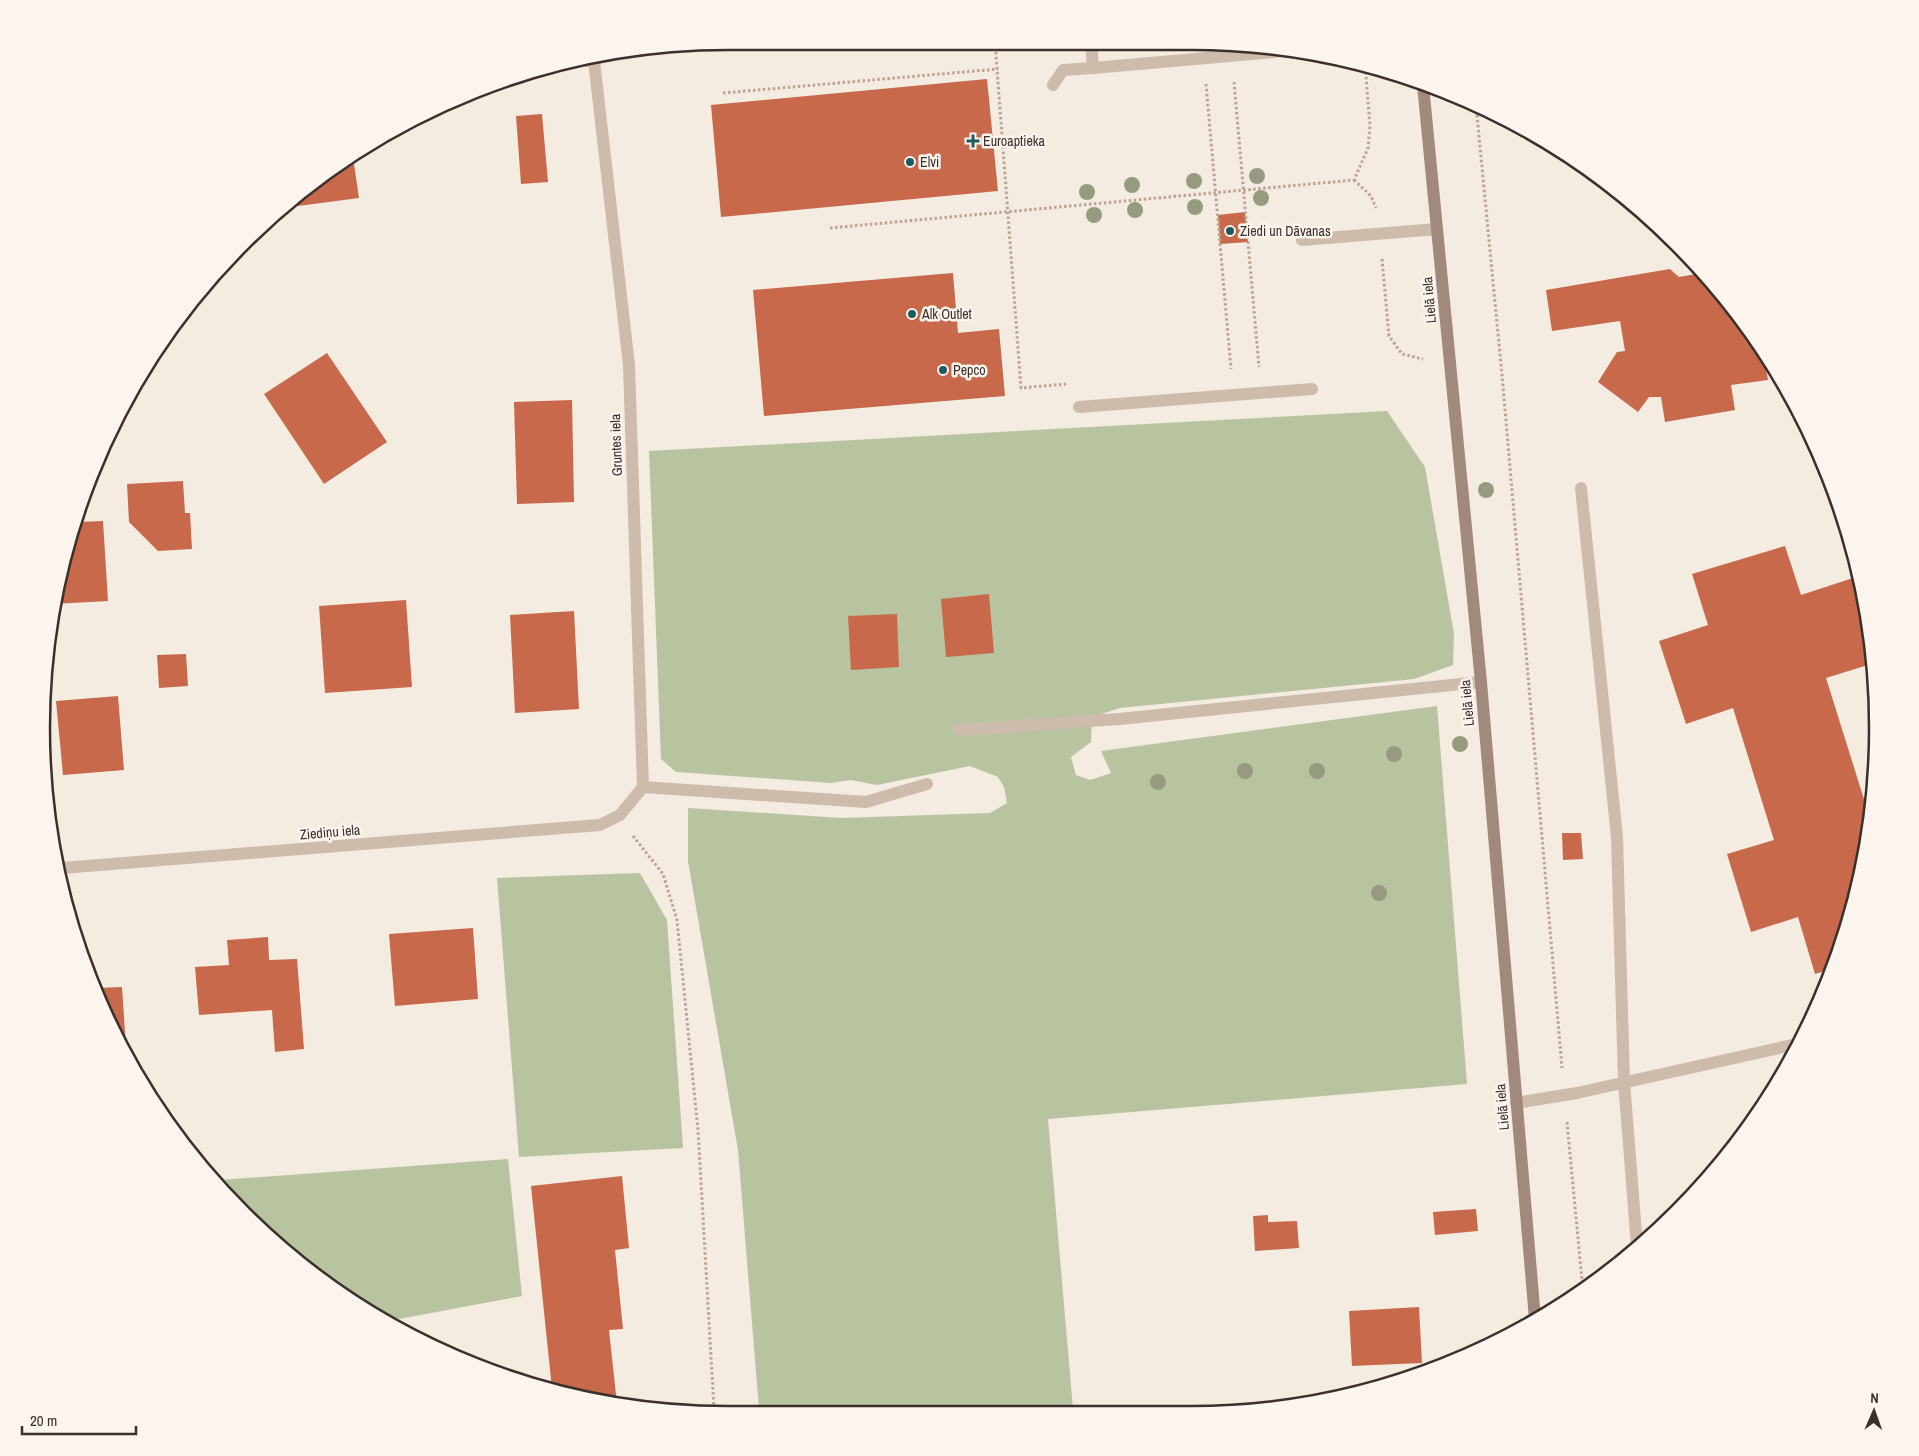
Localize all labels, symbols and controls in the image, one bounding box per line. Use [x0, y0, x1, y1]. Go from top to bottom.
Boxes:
place label: Euroaptieka [983, 132, 1046, 150]
marker: Euroaptieka [967, 135, 979, 147]
place label: Elvi [920, 153, 939, 171]
marker: Elvi [904, 156, 916, 168]
place label: Ziedi un Dāvanas [1240, 222, 1331, 240]
marker: Ziedi un Dāvanas [1224, 225, 1236, 237]
street label: Lielā iela [1418, 275, 1440, 324]
place label: Alk Outlet [921, 305, 972, 323]
marker: Alk Outlet [906, 308, 918, 320]
place label: Pepco [953, 361, 986, 379]
marker: Pepco [937, 364, 949, 376]
street label: Gruntes iela [606, 413, 626, 477]
street label: Lielā iela [1456, 678, 1478, 727]
street label: Ziediņu iela [299, 820, 362, 844]
street label: Lielā iela [1491, 1082, 1513, 1131]
north arrow [1849, 1386, 1899, 1436]
text: N [1870, 1389, 1879, 1407]
scale bar [22, 1404, 136, 1436]
text: 20 m [30, 1410, 57, 1431]

